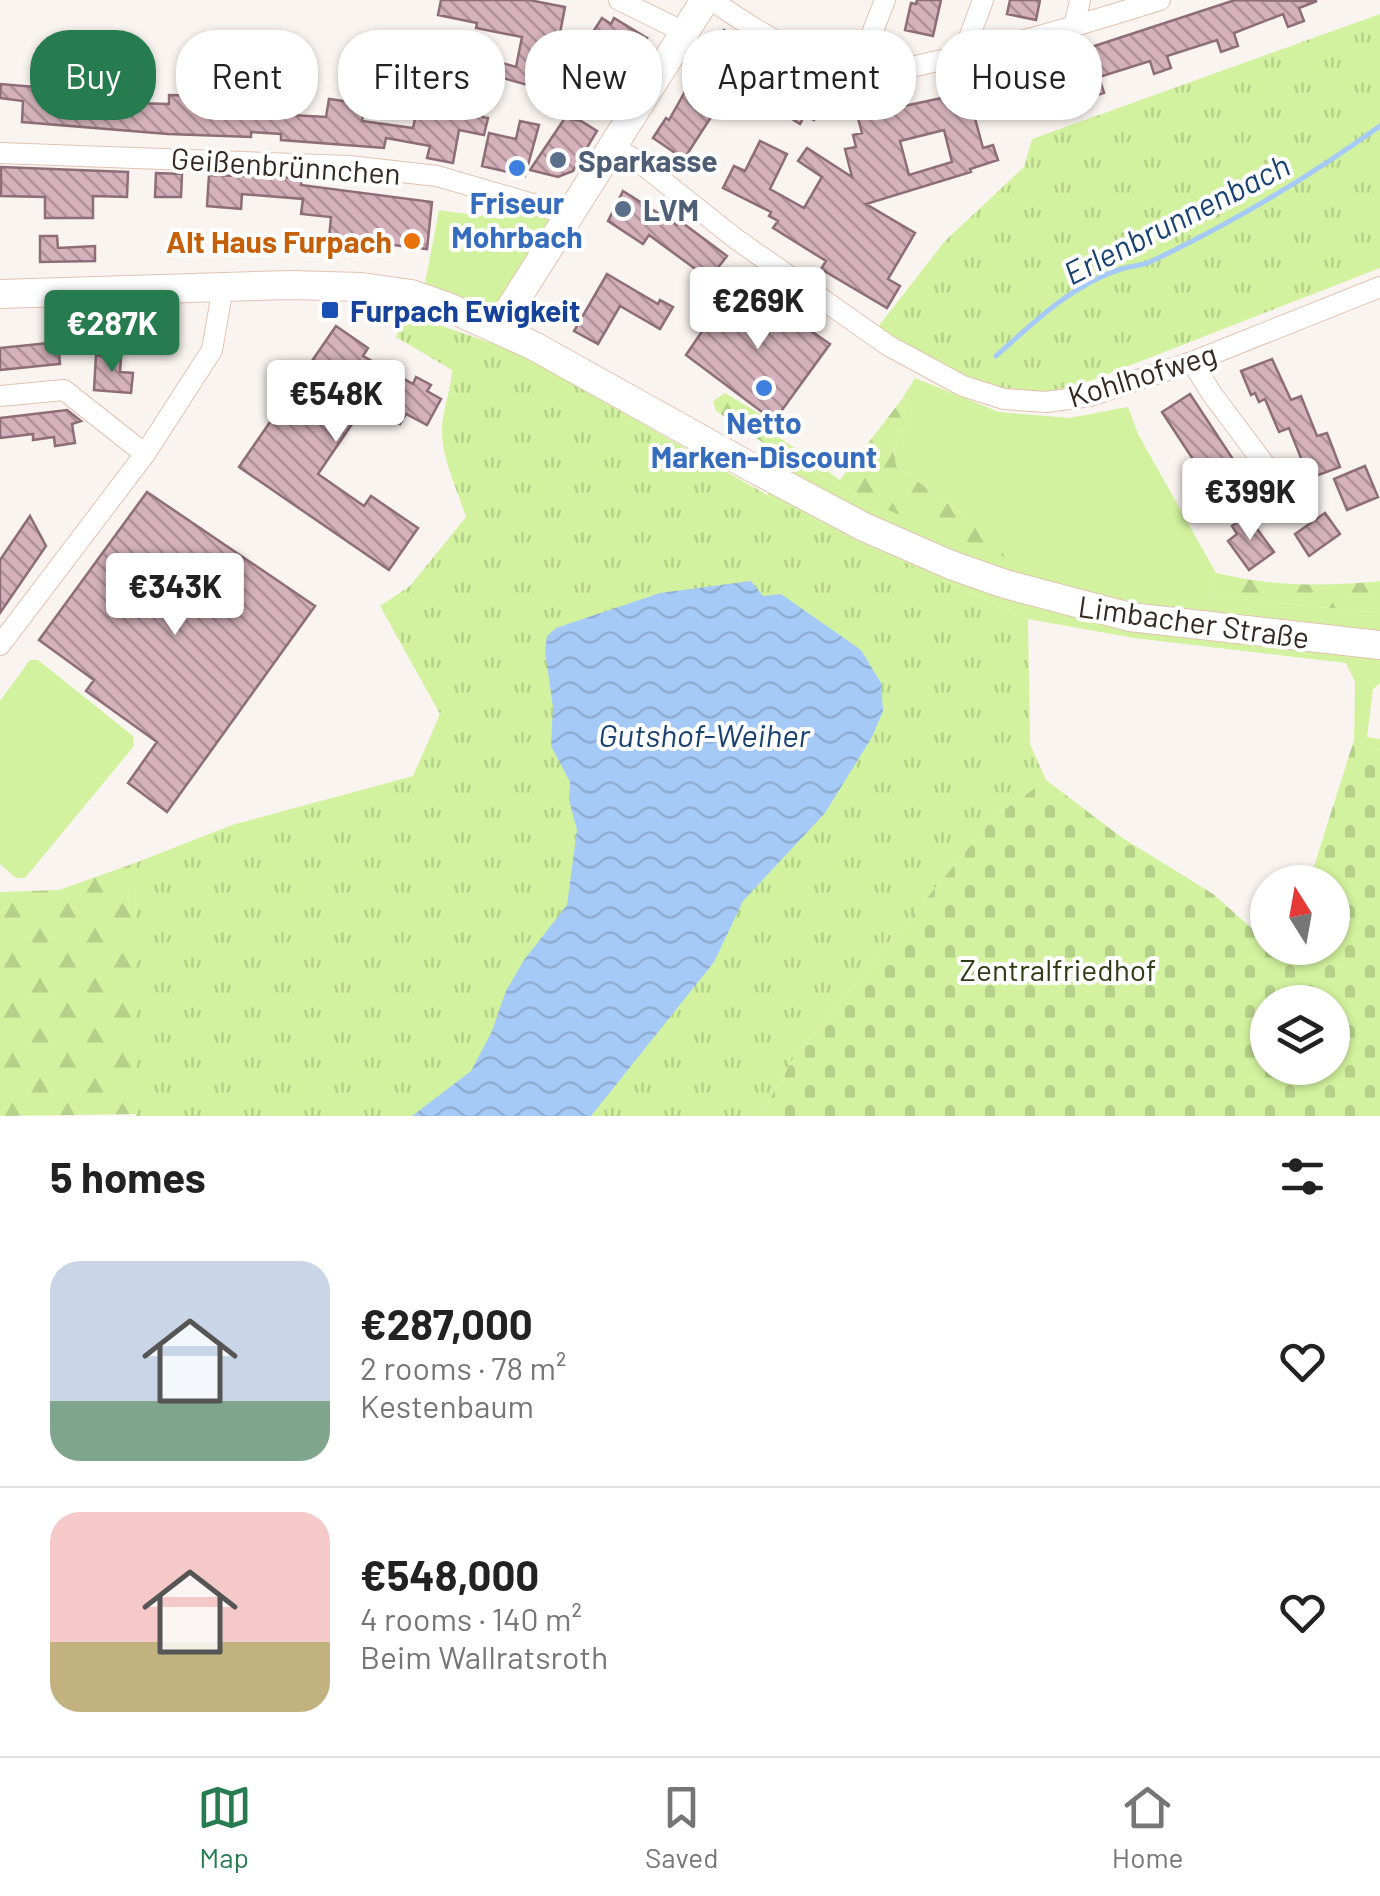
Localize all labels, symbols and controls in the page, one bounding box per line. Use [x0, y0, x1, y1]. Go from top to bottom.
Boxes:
chip: Buy [30, 30, 156, 120]
chip: Rent [176, 30, 318, 120]
chip: Filters [338, 30, 505, 120]
chip: New [525, 30, 662, 120]
chip: Apartment [682, 30, 916, 120]
chip: House [936, 30, 1102, 120]
street label: Geißenbrünnchen [170, 139, 402, 191]
place label: Sparkasse [578, 142, 718, 178]
water label: Erlenbrunnenbach [1057, 145, 1295, 291]
marker: Sparkasse [547, 149, 569, 171]
marker: Friseur Mohrbach [506, 157, 528, 179]
place label: Friseur Mohrbach [451, 184, 583, 254]
place label: LVM [643, 191, 699, 227]
marker: LVM [612, 198, 634, 220]
place label: Alt Haus Furpach [166, 223, 392, 259]
marker: Alt Haus Furpach [401, 230, 423, 252]
pin: €269K [688, 267, 828, 352]
text: €269K [712, 280, 804, 318]
pin: €287K [42, 290, 182, 375]
place label: Furpach Ewigkeit [350, 292, 580, 328]
marker: Furpach Ewigkeit [319, 299, 341, 321]
text: €287K [66, 303, 158, 341]
street label: Kohlhofweg [1063, 334, 1221, 414]
pin: €548K [266, 360, 406, 445]
text: €548K [289, 373, 383, 411]
marker: Netto Marken-Discount [753, 377, 775, 399]
place label: Netto Marken-Discount [651, 404, 877, 474]
pin: €399K [1180, 458, 1320, 543]
text: €399K [1204, 471, 1296, 509]
pin: €343K [105, 553, 245, 638]
text: €343K [128, 566, 222, 604]
street label: Limbacher Straße [1076, 587, 1312, 655]
water label: Gutshof-Weiher [598, 715, 811, 753]
north arrow [1250, 865, 1350, 965]
map controls [1250, 865, 1350, 1085]
park label: Zentralfriedhof [959, 951, 1157, 987]
button: layers [1250, 985, 1350, 1085]
icon: filters [1275, 1149, 1330, 1204]
text: 5 homes [50, 1151, 206, 1201]
text: €287,000 [360, 1298, 533, 1348]
icon: home [130, 1301, 250, 1421]
icon: heart [1275, 1334, 1330, 1389]
text: 2 rooms · 78 m² [360, 1348, 566, 1386]
text: Kestenbaum [360, 1386, 534, 1424]
text: €548,000 [360, 1549, 539, 1599]
icon: home [130, 1552, 250, 1672]
icon: heart [1275, 1585, 1330, 1640]
text: 4 rooms · 140 m² [360, 1599, 582, 1637]
text: Beim Wallratsroth [360, 1637, 608, 1675]
tab: Map [197, 1780, 252, 1874]
tab: Saved [645, 1780, 719, 1874]
tab: Home [1112, 1780, 1183, 1874]

